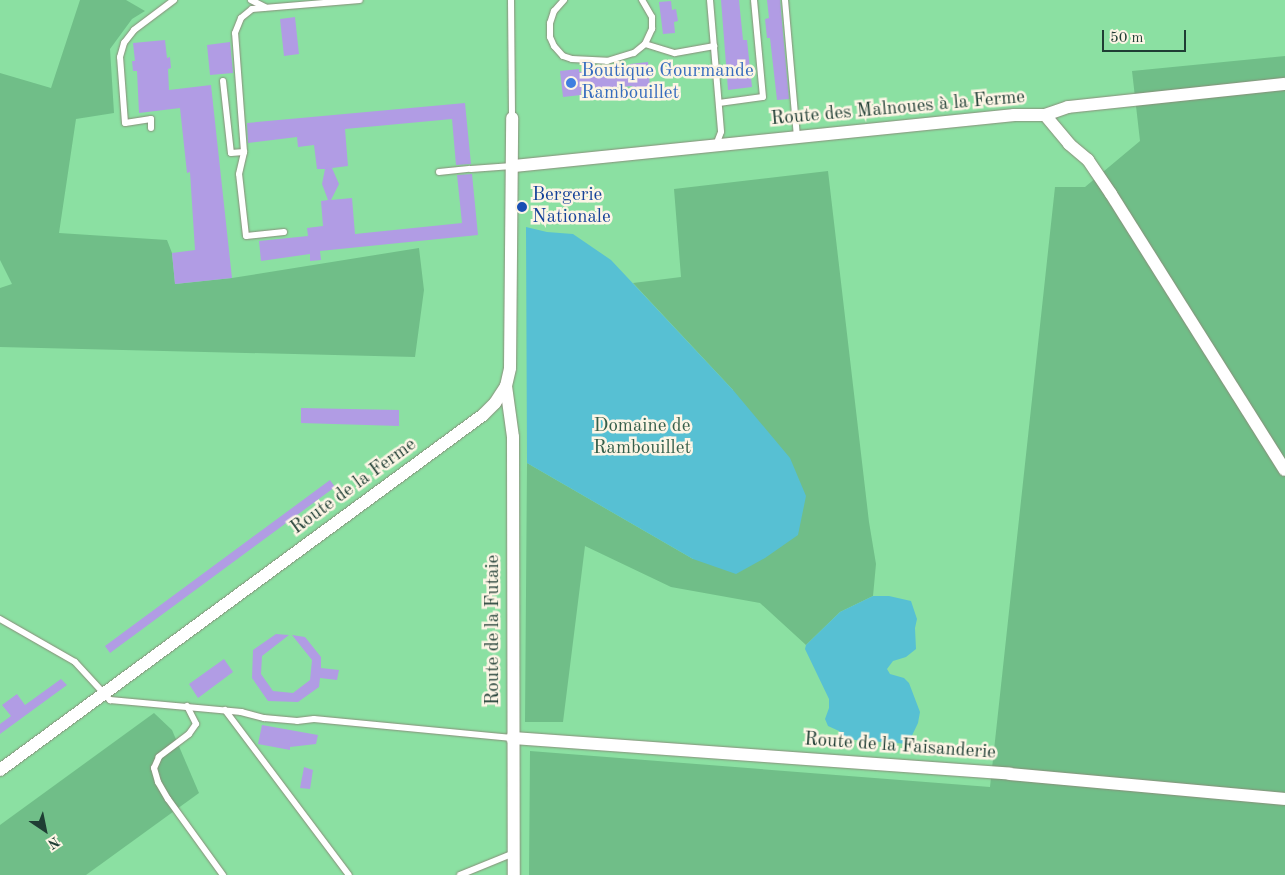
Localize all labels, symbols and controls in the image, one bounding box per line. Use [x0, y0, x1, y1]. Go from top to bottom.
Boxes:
scale bar [1105, 20, 1189, 52]
text: 50 m [1110, 31, 1144, 46]
place label: Boutique Gourmande Rambouillet [581, 61, 754, 105]
marker: Boutique Gourmande Rambouillet [565, 77, 577, 89]
street label: Route des Malnoues à la Ferme [770, 87, 1026, 131]
place label: Bergerie Nationale [532, 185, 611, 229]
marker: Bergerie Nationale [516, 201, 528, 213]
park label: Domaine de Rambouillet [593, 416, 691, 460]
street label: Route de la Ferme [287, 434, 421, 540]
street label: Route de la Futaie [483, 555, 505, 705]
street label: Route de la Faisanderie [803, 729, 997, 765]
north arrow [20, 805, 70, 855]
text: N [45, 834, 62, 851]

